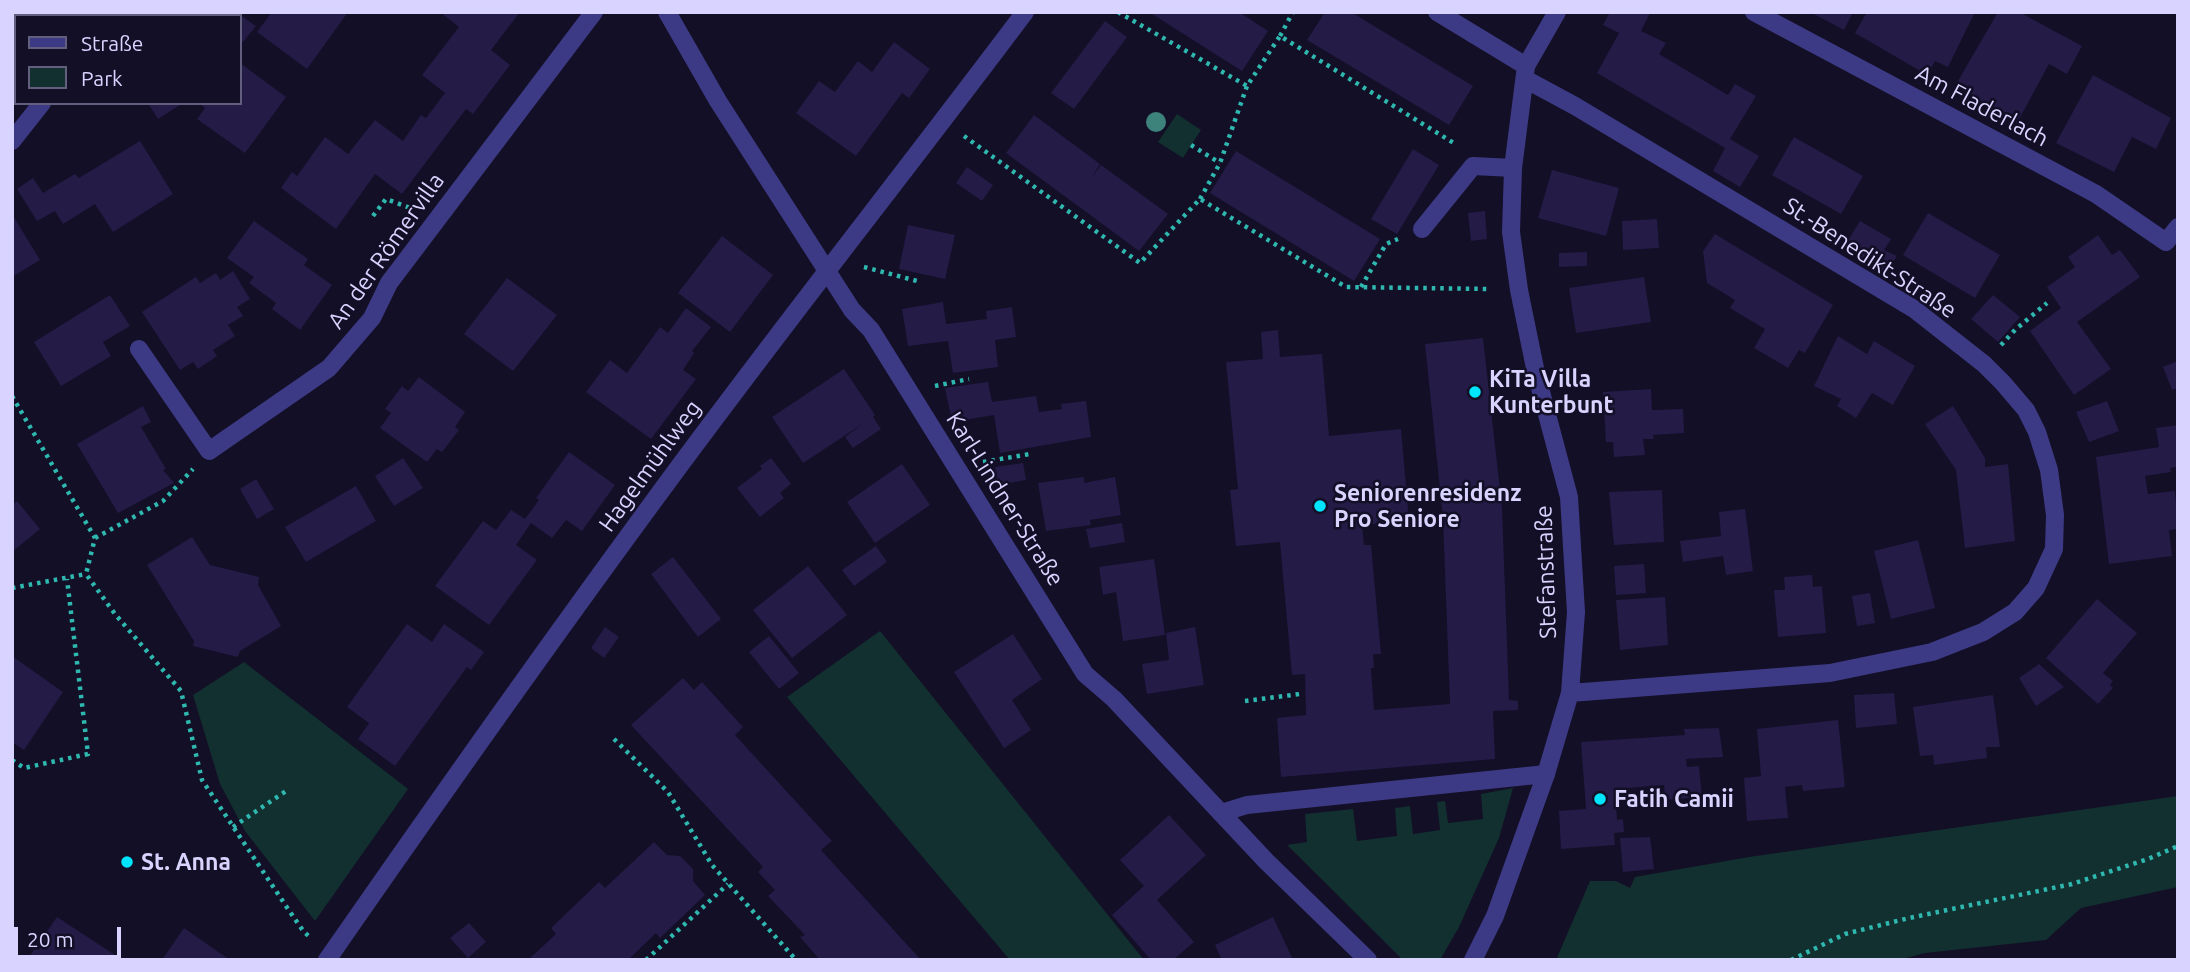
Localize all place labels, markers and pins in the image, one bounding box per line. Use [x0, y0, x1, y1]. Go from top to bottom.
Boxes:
place label: KiTa Villa Kunterbunt [1489, 365, 1613, 419]
marker: KiTa Villa Kunterbunt [1467, 384, 1483, 400]
place label: Seniorenresidenz Pro Seniore [1334, 479, 1522, 533]
marker: Seniorenresidenz Pro Seniore [1312, 498, 1328, 514]
place label: Fatih Camii [1614, 785, 1734, 813]
marker: Fatih Camii [1592, 791, 1608, 807]
place label: St. Anna [141, 848, 231, 876]
marker: St. Anna [119, 854, 135, 870]

